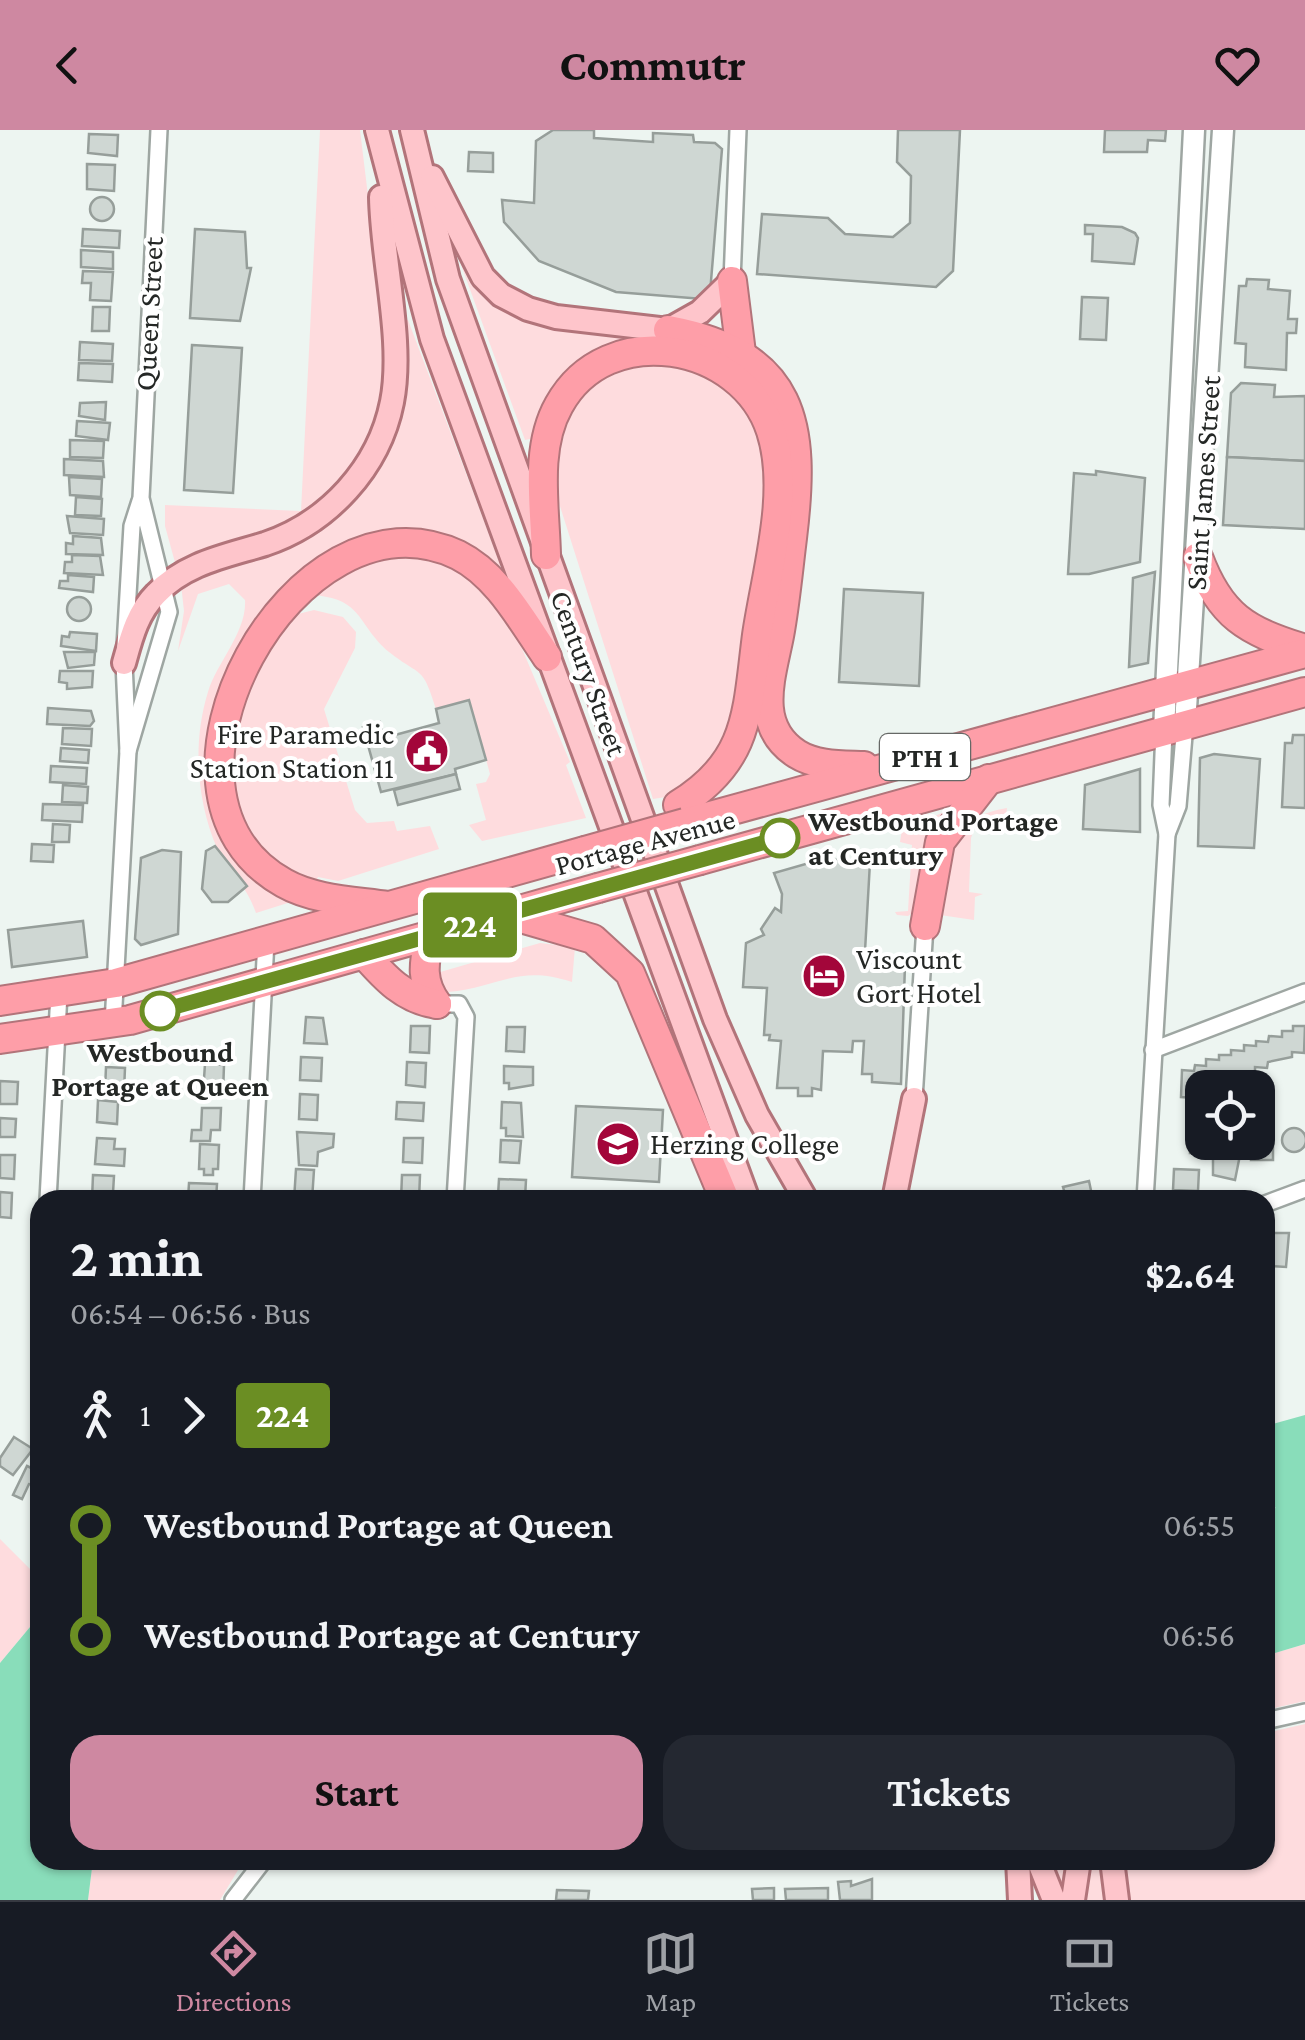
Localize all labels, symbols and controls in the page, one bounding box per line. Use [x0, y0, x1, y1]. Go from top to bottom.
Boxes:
icon: back [40, 38, 95, 93]
icon: heart [1210, 38, 1265, 93]
text: Commutr [559, 40, 746, 90]
street label: Queen Street [128, 235, 169, 392]
street label: Saint James Street [1179, 373, 1227, 591]
street label: Century Street [543, 586, 635, 761]
place label: Fire Paramedic Station Station 11 [190, 717, 395, 784]
public building icon: Fire Paramedic Station Station 11 [404, 728, 450, 774]
road number: PTH 1 [880, 734, 970, 780]
street label: Portage Avenue [551, 802, 739, 882]
place label: Westbound Portage at Century [807, 804, 1058, 871]
marker: Westbound Portage at Century [761, 819, 799, 857]
line badge: 224 [412, 892, 528, 958]
text: 224 [443, 906, 497, 945]
place label: Viscount Gort Hotel [856, 942, 982, 1009]
hotel icon: Viscount Gort Hotel [801, 953, 847, 999]
marker: Westbound Portage at Queen [141, 992, 179, 1030]
place label: Westbound Portage at Queen [51, 1035, 269, 1102]
map controls [1185, 1070, 1275, 1160]
button: locate [1185, 1070, 1275, 1160]
school or university icon: Herzing College [595, 1121, 641, 1167]
place label: Herzing College [650, 1127, 839, 1161]
text: 2 min [70, 1227, 203, 1288]
text: $2.64 [1145, 1254, 1235, 1296]
text: 06:54 – 06:56 · Bus [70, 1295, 310, 1331]
icon: walk [70, 1388, 125, 1443]
icon: forward [166, 1388, 221, 1443]
text: 224 [256, 1396, 310, 1435]
text: 1 [140, 1397, 151, 1433]
text: Westbound Portage at Queen [144, 1504, 613, 1546]
text: 06:55 [1163, 1507, 1235, 1543]
text: Westbound Portage at Century [144, 1614, 639, 1656]
text: 06:56 [1162, 1617, 1235, 1653]
button: Start [70, 1735, 643, 1850]
button: Tickets [663, 1735, 1235, 1850]
tab: Directions [176, 1926, 292, 2017]
tab: Map [643, 1926, 698, 2017]
tab: Tickets [1050, 1926, 1129, 2017]

